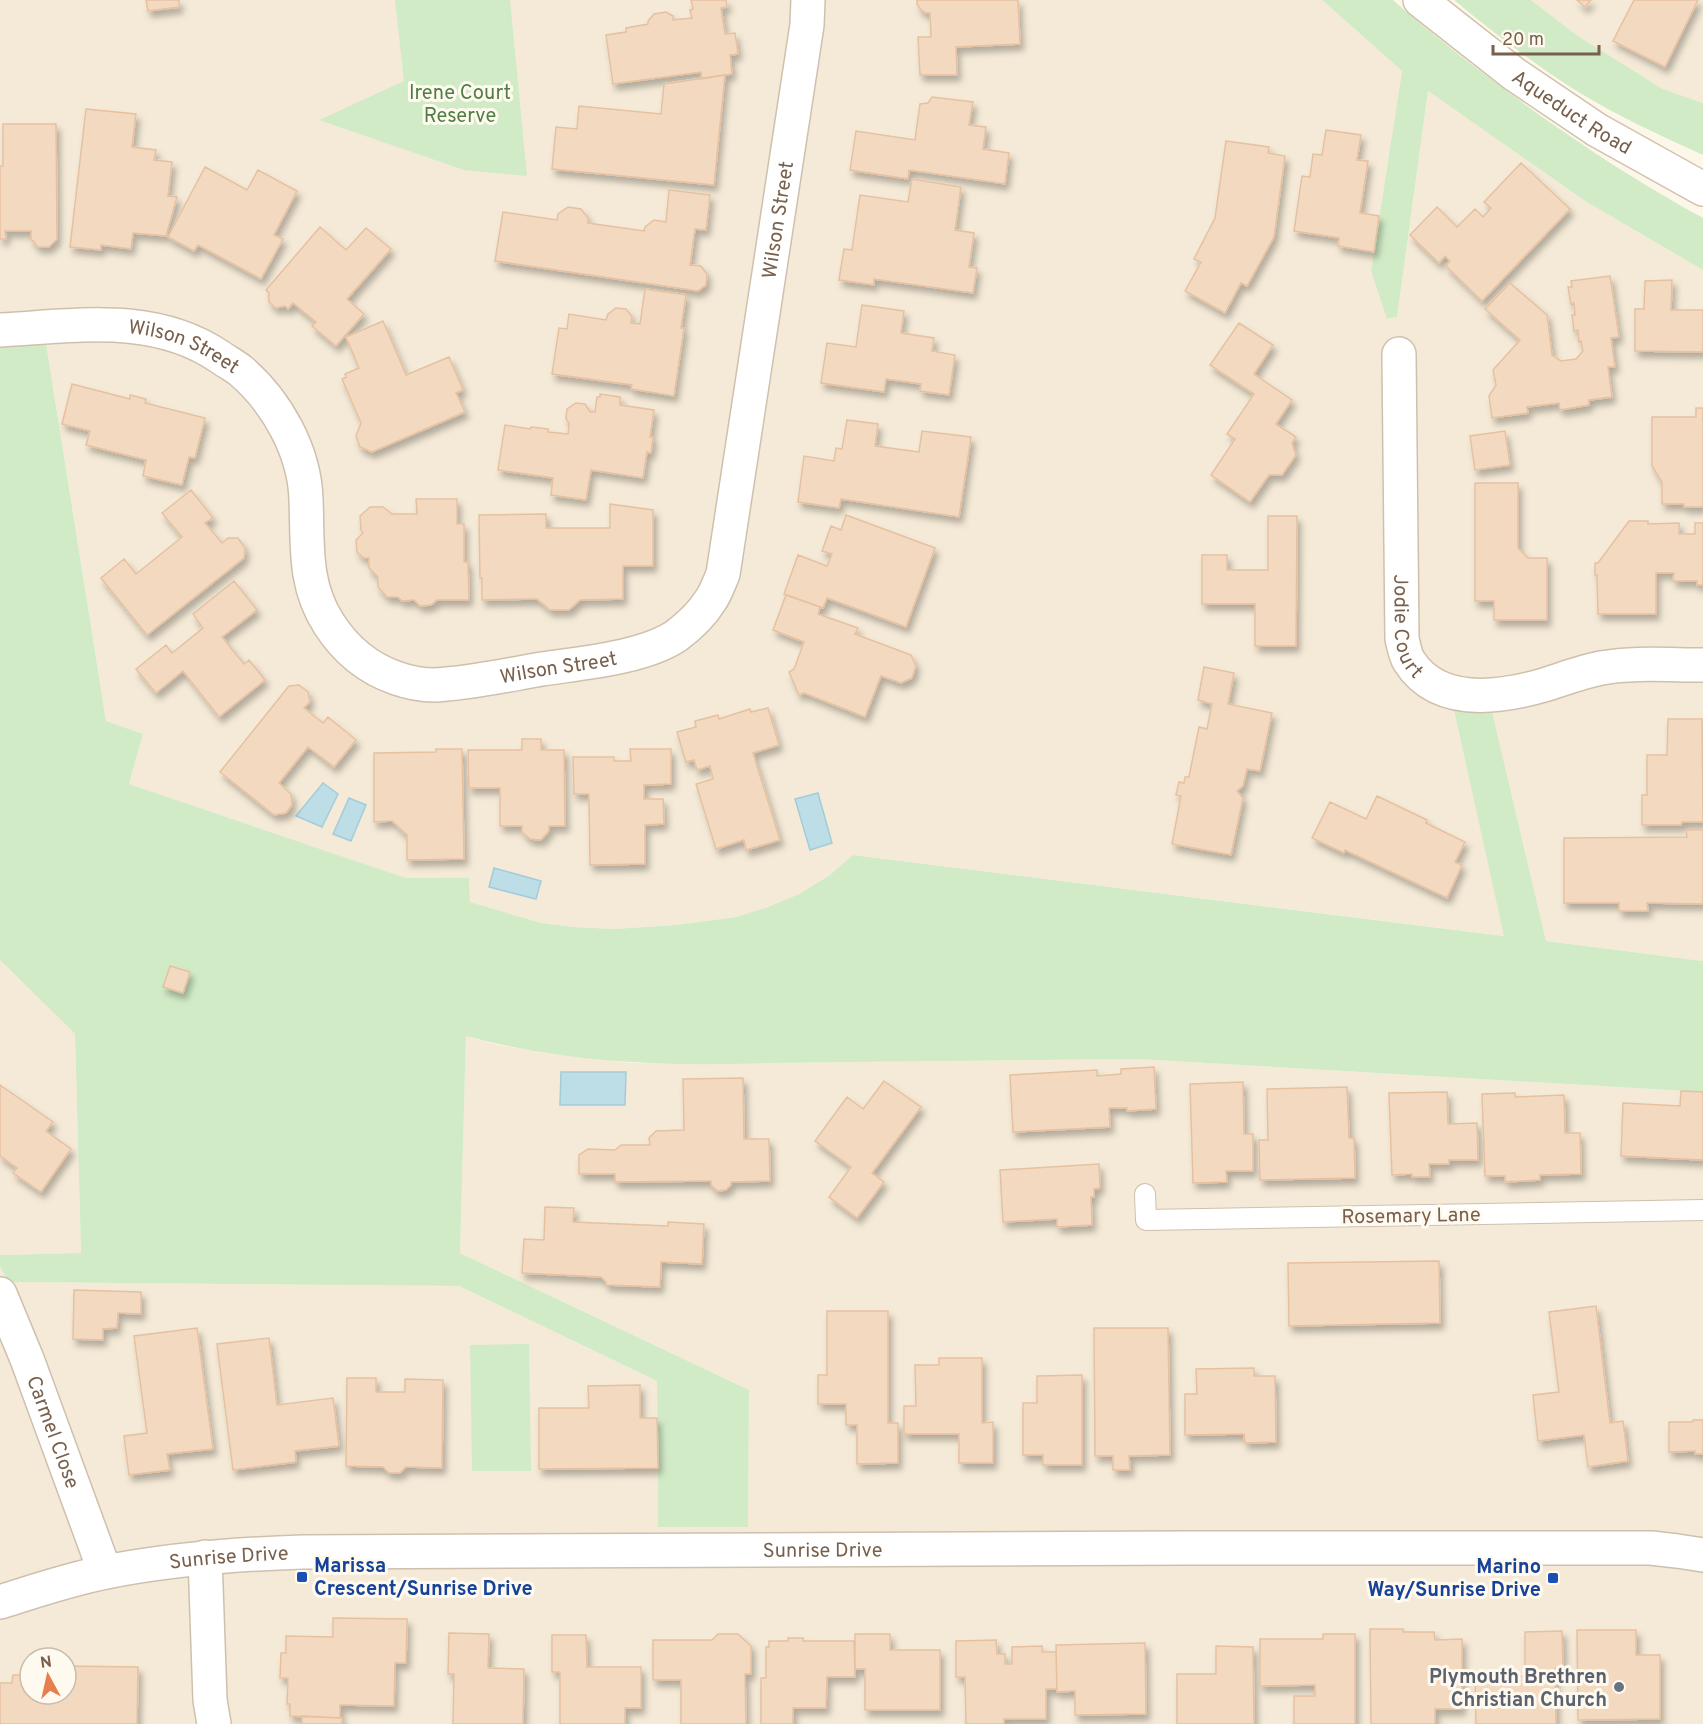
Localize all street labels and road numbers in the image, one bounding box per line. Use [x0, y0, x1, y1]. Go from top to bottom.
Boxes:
street label: Aqueduct Road [1506, 65, 1636, 162]
street label: Wilson Street [757, 160, 801, 281]
street label: Wilson Street [127, 315, 244, 381]
street label: Jodie Court [1386, 574, 1428, 685]
street label: Wilson Street [498, 647, 620, 691]
street label: Rosemary Lane [1341, 1203, 1481, 1231]
street label: Carmel Close [19, 1372, 84, 1493]
street label: Sunrise Drive [763, 1538, 883, 1565]
street label: Sunrise Drive [168, 1541, 289, 1577]

